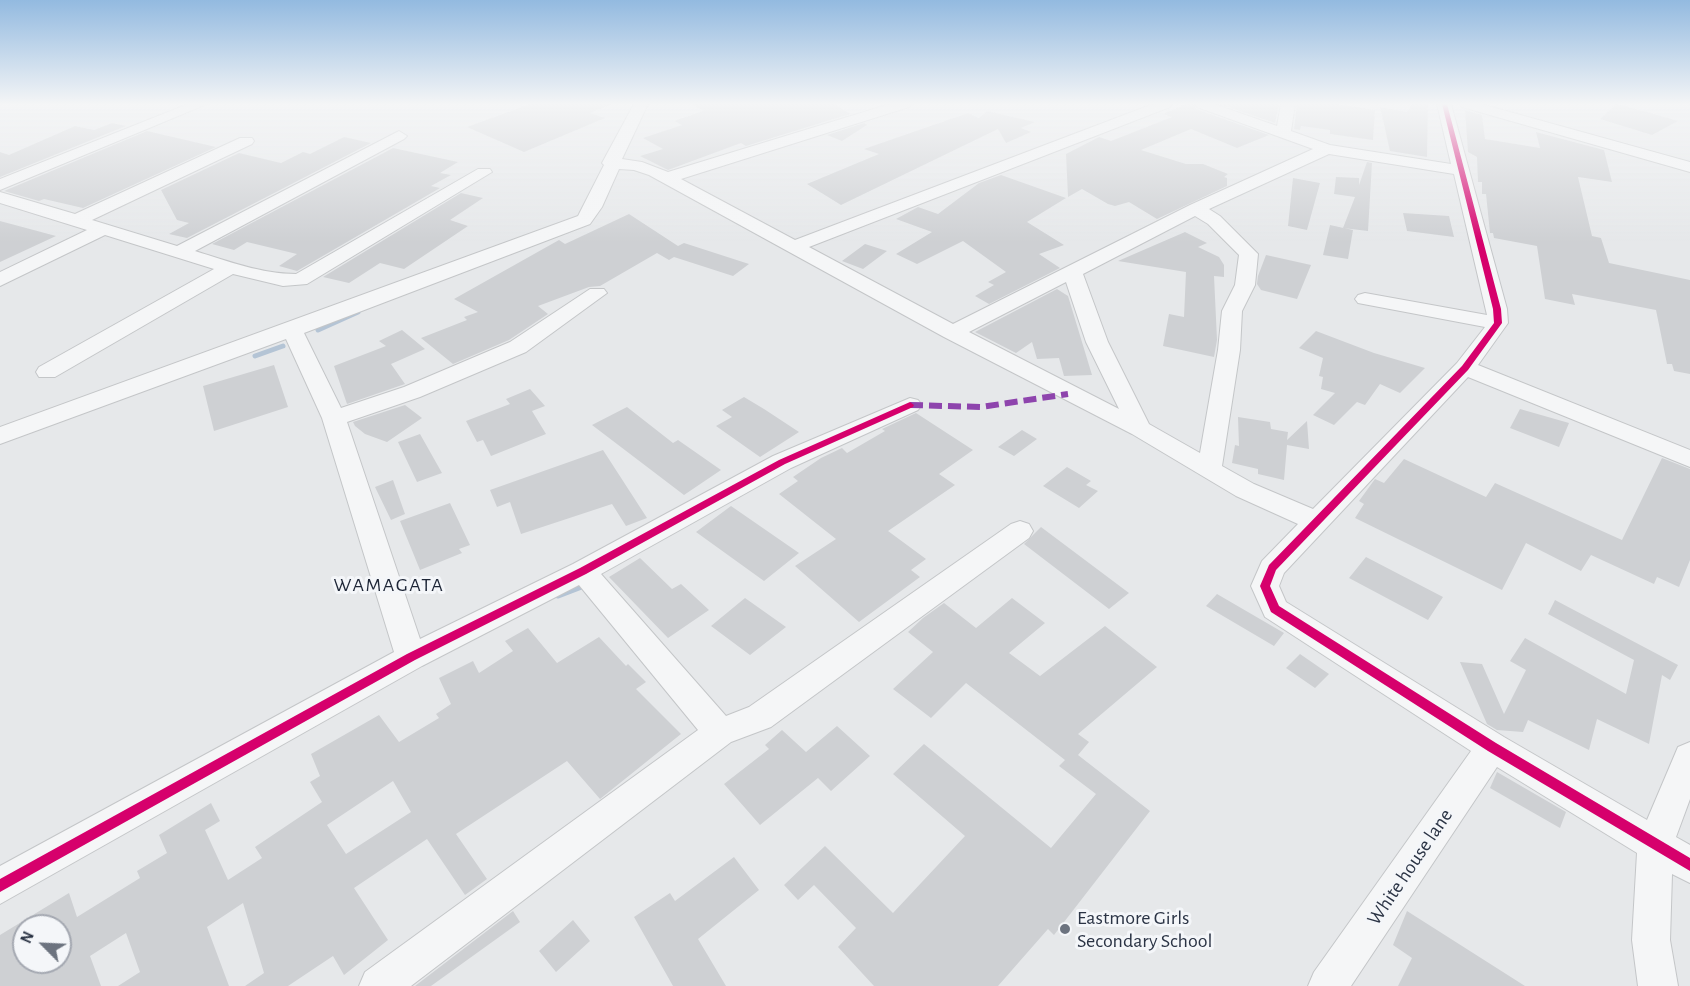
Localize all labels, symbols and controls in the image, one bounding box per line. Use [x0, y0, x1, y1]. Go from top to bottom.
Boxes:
district label: WAMAGATA [334, 573, 444, 597]
street label: White house lane [1362, 804, 1458, 930]
place label: Eastmore Girls Secondary School [1077, 906, 1213, 953]
north arrow [12, 914, 72, 974]
marker: Eastmore Girls Secondary School [1058, 922, 1072, 936]
text: N [18, 929, 37, 946]

